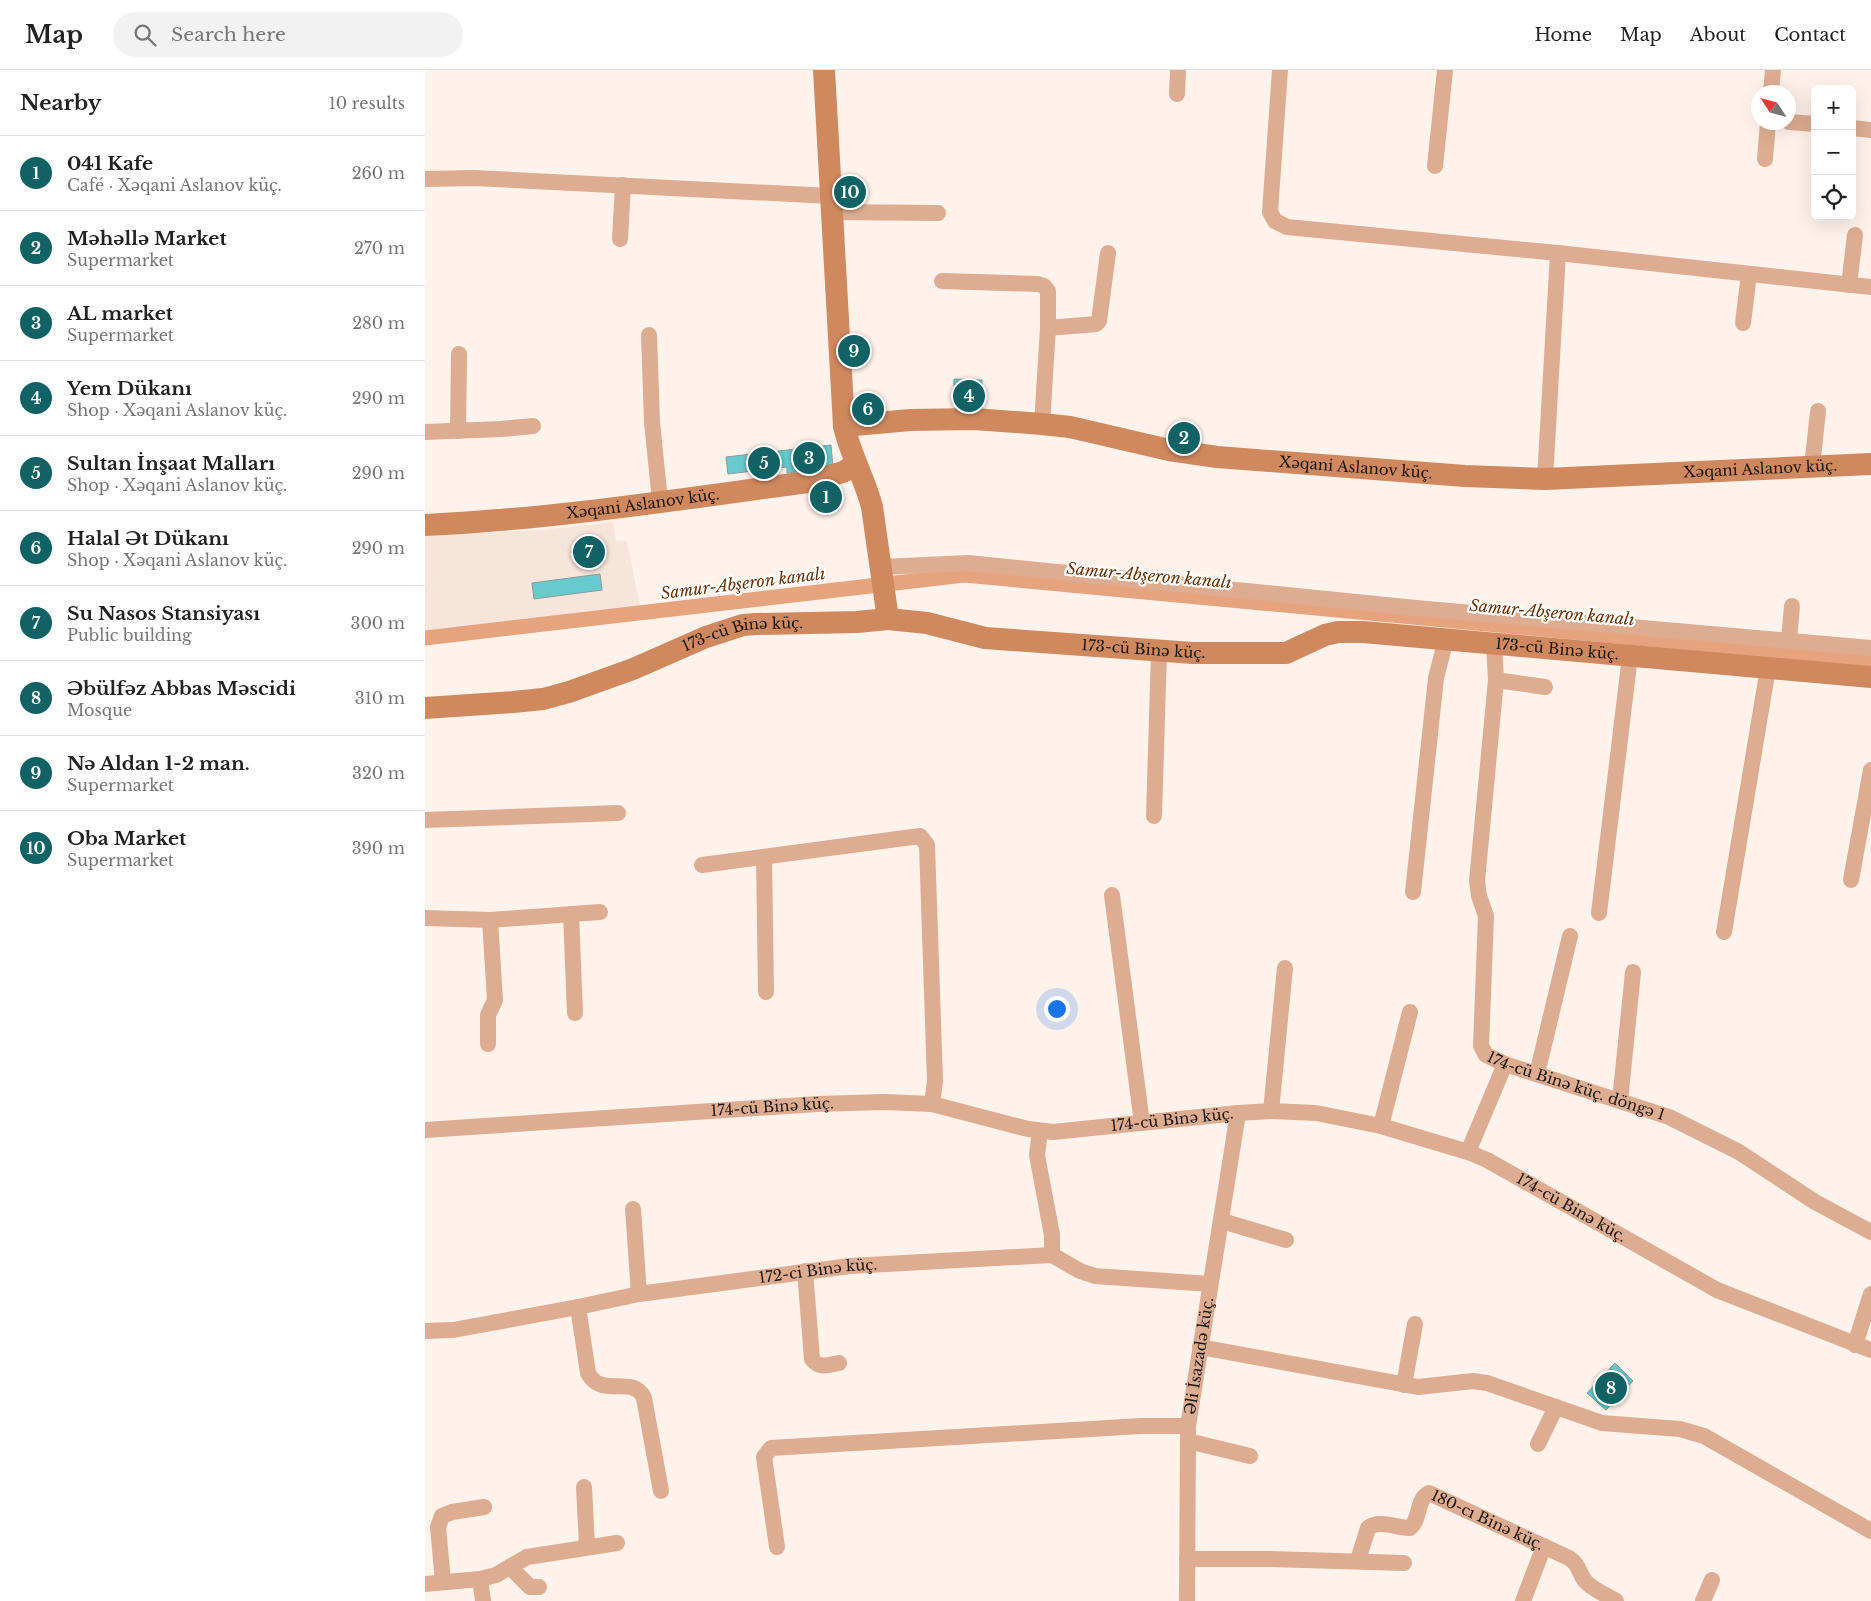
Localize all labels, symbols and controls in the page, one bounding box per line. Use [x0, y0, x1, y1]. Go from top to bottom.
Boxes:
search box [113, 12, 463, 57]
text: Map [25, 20, 83, 49]
icon: search [131, 21, 159, 49]
text: Search here [171, 23, 286, 46]
text: Home [1534, 24, 1592, 46]
text: Map [1620, 24, 1662, 46]
text: About [1690, 24, 1746, 46]
text: Contact [1774, 24, 1846, 46]
north arrow [1751, 85, 1796, 130]
map controls [1811, 85, 1856, 220]
button: + [1811, 85, 1856, 130]
text: Nearby [20, 90, 101, 116]
text: 10 results [329, 93, 405, 113]
button: − [1811, 130, 1856, 175]
text: 041 Kafe [67, 152, 153, 175]
text: 1 [33, 163, 39, 183]
text: 260 m [352, 163, 405, 183]
pin: 10 [834, 173, 866, 211]
text: Café · Xəqani Aslanov küç. [67, 175, 282, 195]
button: locate [1811, 175, 1856, 220]
text: Məhəllə Market [67, 227, 227, 250]
text: 2 [31, 238, 41, 258]
text: 270 m [354, 238, 405, 258]
text: Supermarket [67, 250, 174, 270]
text: AL market [67, 302, 173, 325]
text: 3 [31, 313, 41, 333]
text: 280 m [352, 313, 405, 333]
text: Supermarket [67, 325, 174, 345]
pin: 9 [838, 332, 870, 370]
text: Yem Dükanı [67, 377, 192, 400]
pin: 4 [953, 377, 985, 415]
text: 4 [31, 388, 41, 408]
text: 290 m [352, 388, 405, 408]
pin: 6 [852, 390, 884, 428]
text: Shop · Xəqani Aslanov küç. [67, 400, 287, 420]
pin: 2 [1168, 419, 1200, 457]
pin: 3 [793, 439, 825, 477]
pin: 5 [748, 444, 780, 482]
text: Sultan İnşaat Malları [67, 452, 275, 475]
street label: Xəqani Aslanov küç. [1278, 452, 1433, 482]
street label: Xəqani Aslanov küç. [1683, 456, 1838, 482]
text: 5 [31, 463, 41, 483]
text: 290 m [352, 463, 405, 483]
text: Shop · Xəqani Aslanov küç. [67, 475, 287, 495]
pin: 1 [810, 478, 842, 516]
street label: Xəqani Aslanov küç. [565, 484, 721, 523]
text: Halal Ət Dükanı [67, 527, 229, 550]
pin: 7 [573, 533, 605, 571]
text: 6 [31, 538, 41, 558]
text: 290 m [352, 538, 405, 558]
text: Shop · Xəqani Aslanov küç. [67, 550, 287, 570]
water label: Samur-Abşeron kanalı [1066, 558, 1232, 592]
water label: Samur-Abşeron kanalı [660, 563, 826, 603]
water label: Samur-Abşeron kanalı [1469, 595, 1635, 629]
text: Su Nasos Stansiyası [67, 602, 260, 625]
text: 7 [32, 613, 40, 633]
text: 300 m [351, 613, 405, 633]
street label: 173-cü Binə küç. [679, 613, 803, 655]
text: Public building [67, 625, 192, 645]
street label: 173-cü Binə küç. [1495, 634, 1620, 664]
street label: 173-cü Binə küç. [1081, 635, 1205, 662]
text: Əbülfəz Abbas Məscidi [67, 677, 296, 700]
text: 8 [31, 688, 41, 708]
text: 310 m [355, 688, 405, 708]
text: Mosque [67, 700, 132, 720]
text: Nə Aldan 1-2 man. [67, 752, 250, 775]
text: 9 [31, 763, 41, 783]
text: 320 m [352, 763, 405, 783]
text: Supermarket [67, 775, 174, 795]
text: Oba Market [67, 827, 186, 850]
text: 10 [26, 838, 46, 858]
text: 390 m [352, 838, 405, 858]
text: Supermarket [67, 850, 174, 870]
your location [1044, 996, 1070, 1022]
street label: 174-cü Binə küç. döngə 1 [1484, 1047, 1668, 1124]
street label: 174-cü Binə küç. [710, 1094, 834, 1120]
street label: 174-cü Binə küç. [1110, 1104, 1234, 1135]
street label: 174-cü Binə küç. [1513, 1169, 1630, 1246]
street label: 172-ci Binə küç. [758, 1255, 878, 1287]
street label: Əli İsazadə küç. [1180, 1296, 1217, 1416]
pin: 8 [1595, 1369, 1627, 1407]
street label: 180-cı Binə küç. [1428, 1485, 1547, 1554]

